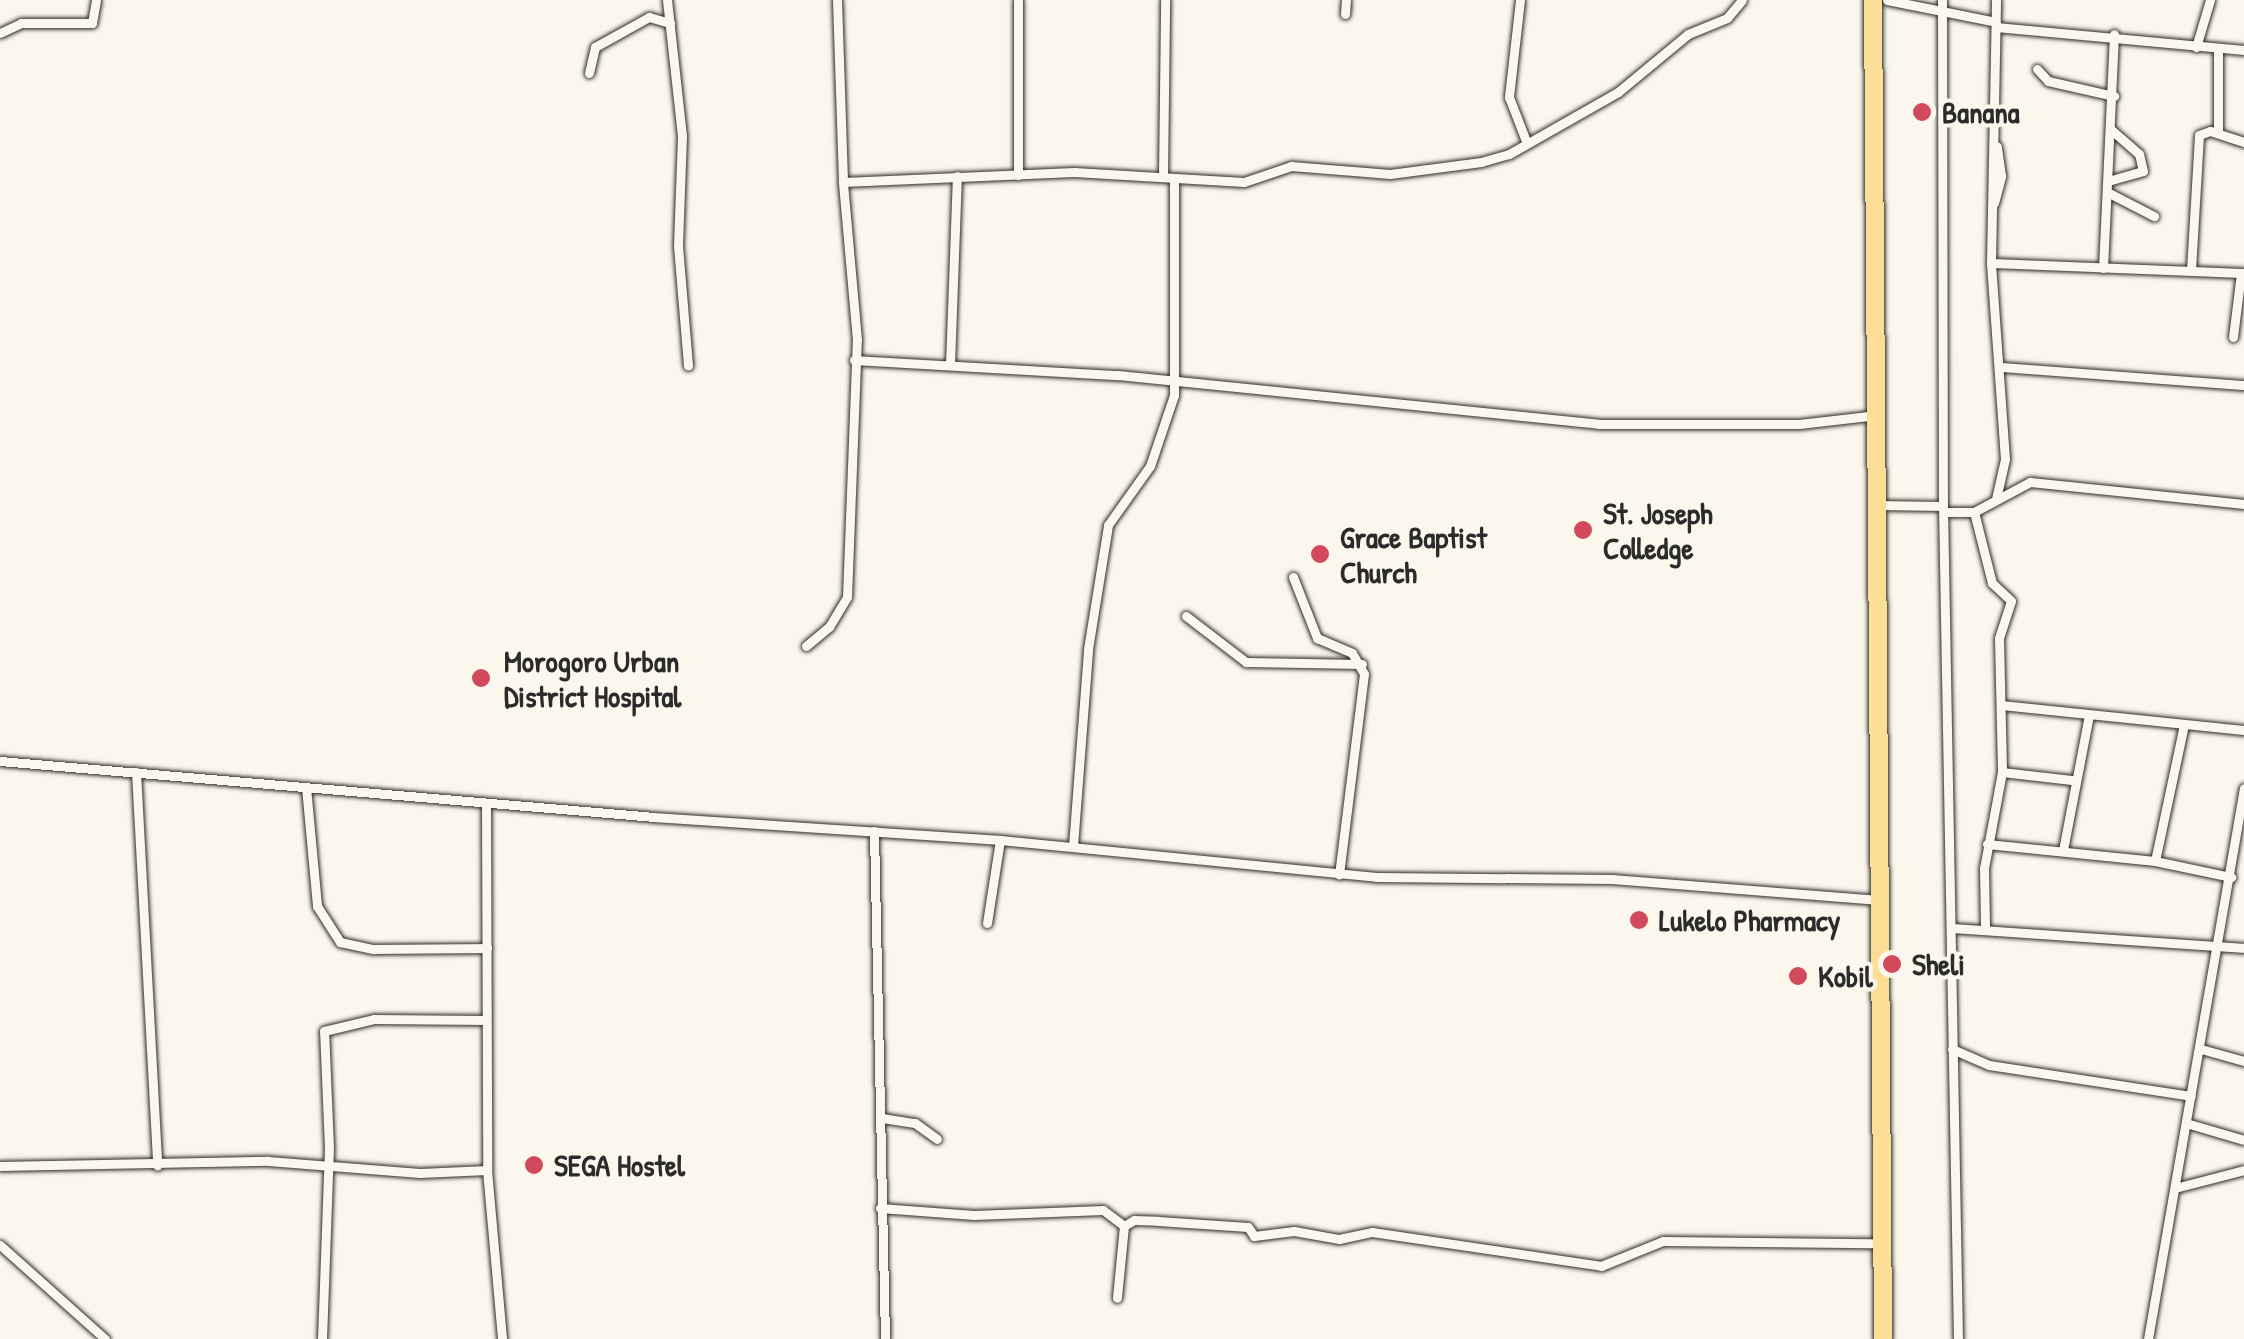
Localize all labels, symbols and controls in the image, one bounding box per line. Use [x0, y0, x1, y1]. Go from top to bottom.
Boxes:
place label: Banana [1942, 94, 2020, 130]
marker: Banana [1911, 101, 1933, 123]
place label: St. Joseph Colledge [1603, 495, 1713, 566]
place label: Grace Baptist Church [1340, 519, 1487, 590]
marker: St. Joseph Colledge [1572, 519, 1594, 541]
marker: Grace Baptist Church [1309, 543, 1331, 565]
place label: Morogoro Urban District Hospital [504, 643, 681, 714]
marker: Morogoro Urban District Hospital [468, 665, 494, 691]
place label: Lukelo Pharmacy [1659, 902, 1840, 938]
marker: Lukelo Pharmacy [1628, 909, 1650, 931]
place label: Sheli [1912, 946, 1965, 982]
marker: Sheli [1881, 953, 1903, 975]
place label: Kobil [1818, 958, 1873, 994]
marker: Kobil [1787, 965, 1809, 987]
place label: SEGA Hostel [554, 1147, 685, 1183]
marker: SEGA Hostel [523, 1154, 545, 1176]

